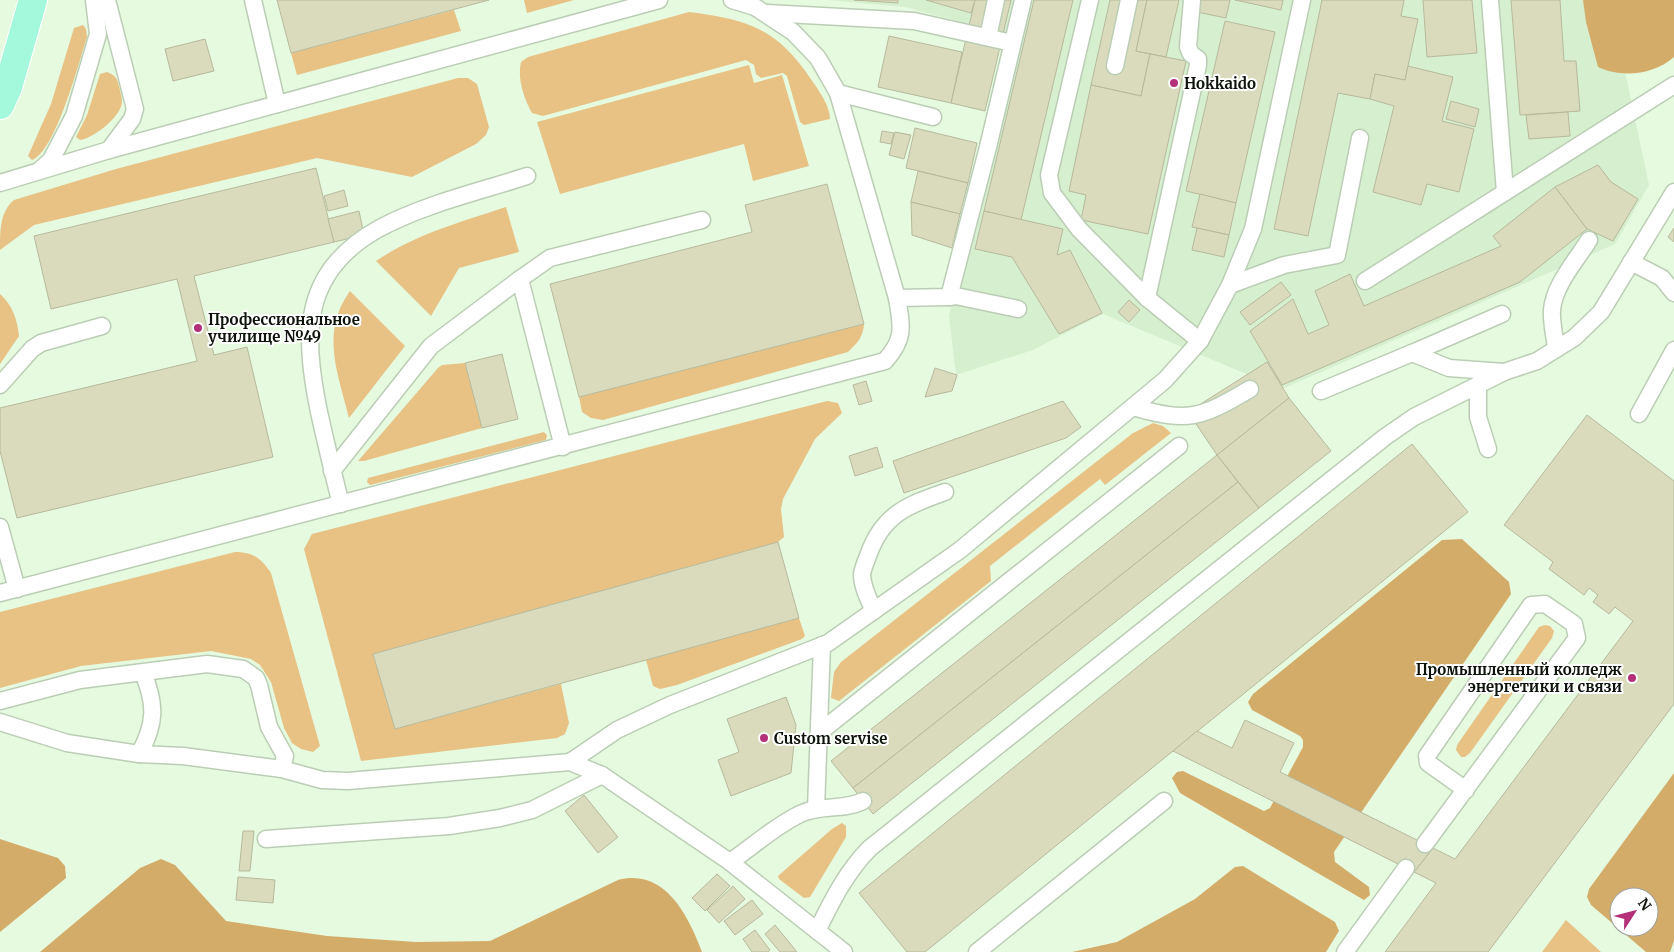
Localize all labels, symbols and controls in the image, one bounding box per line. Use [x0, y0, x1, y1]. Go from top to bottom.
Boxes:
place label: Hokkaido [1184, 74, 1256, 93]
marker: Hokkaido [1168, 77, 1180, 89]
place label: Профессиональное училище №49 [208, 310, 360, 346]
marker: Профессиональное училище №49 [192, 322, 204, 334]
place label: Промышленный колледж энергетики и связи [1416, 660, 1623, 696]
marker: Промышленный колледж энергетики и связи [1626, 672, 1638, 684]
place label: Custom servise [774, 729, 887, 748]
marker: Custom servise [758, 732, 770, 744]
north arrow [1609, 887, 1659, 937]
text: N [1634, 895, 1655, 914]

